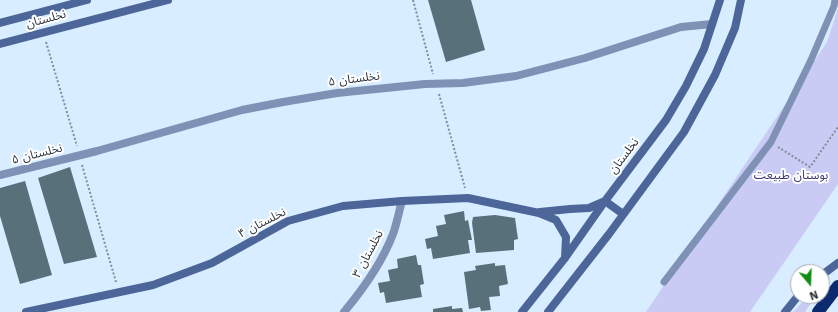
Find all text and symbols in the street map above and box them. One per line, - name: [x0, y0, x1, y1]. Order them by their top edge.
- street label: نخلستان: [24, 7, 68, 31]
- street label: نخلستان ۵: [327, 69, 381, 89]
- street label: نخلستان: [606, 135, 642, 177]
- street label: نخلستان ۵: [10, 141, 64, 167]
- park label: بوستان طبیعت: [754, 168, 828, 182]
- street label: نخلستان ۴: [236, 205, 288, 241]
- street label: نخلستان ۳: [349, 228, 387, 280]
- north arrow: [790, 264, 830, 304]
- text: N: [808, 287, 820, 302]

